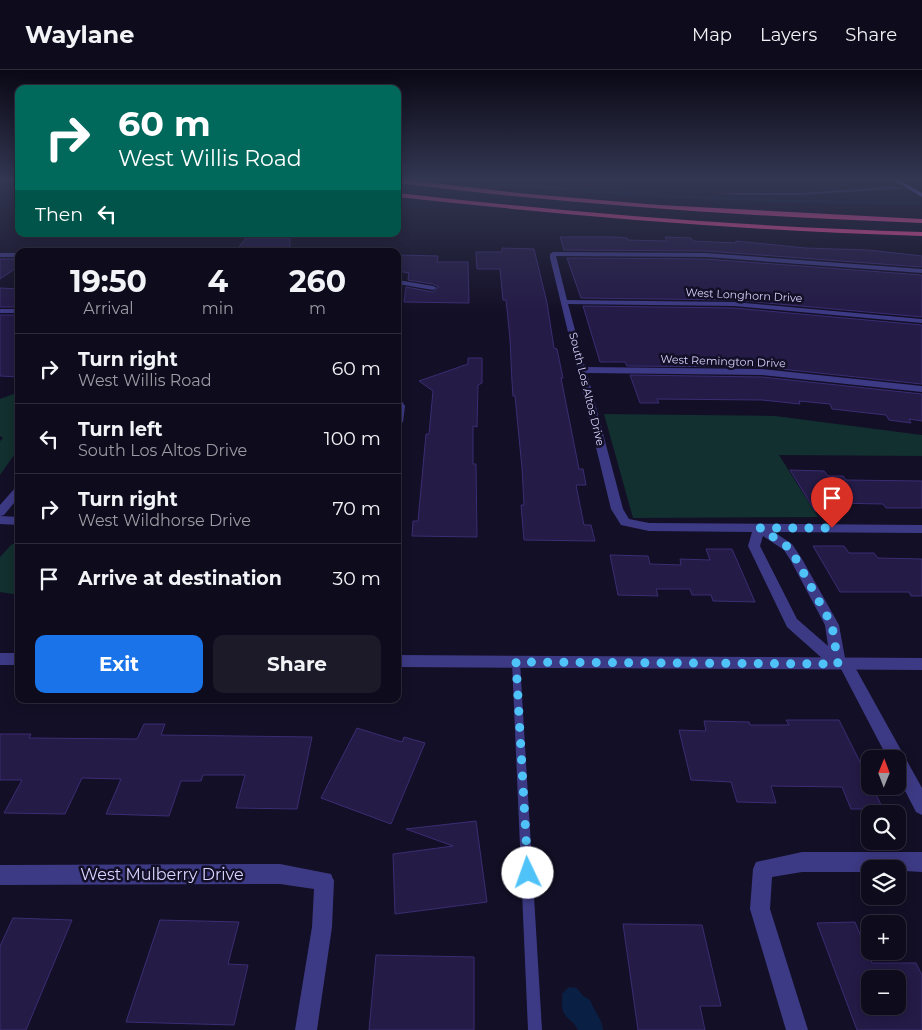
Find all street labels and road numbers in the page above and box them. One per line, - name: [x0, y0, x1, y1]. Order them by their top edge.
- street label: West Longhorn Drive: [685, 285, 803, 305]
- street label: South Los Altos Drive: [566, 331, 608, 447]
- street label: West Remington Drive: [660, 352, 786, 370]
- street label: West Mulberry Drive: [80, 865, 244, 884]

